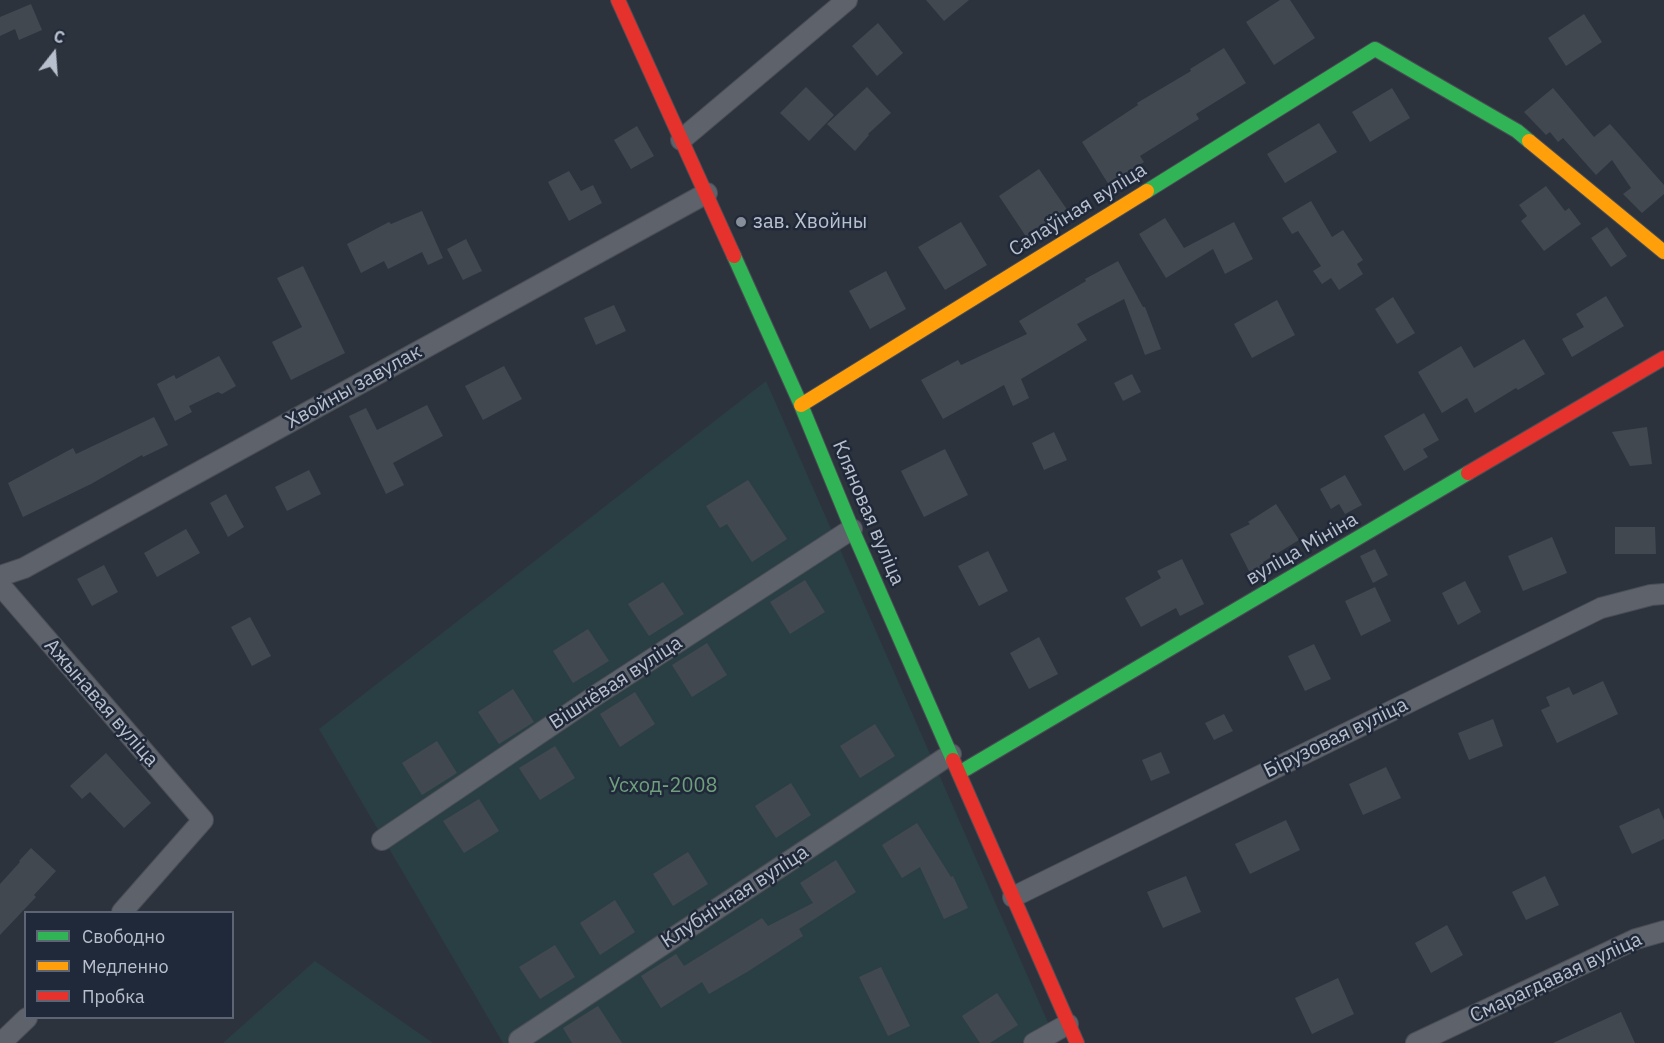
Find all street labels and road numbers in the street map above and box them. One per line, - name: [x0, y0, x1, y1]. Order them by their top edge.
- street label: Салаўіная вуліца: [1005, 158, 1151, 262]
- street label: Хвойны завулак: [282, 340, 426, 434]
- street label: Кляновая вуліца: [827, 437, 909, 589]
- street label: вуліца Мініна: [1242, 507, 1362, 591]
- street label: Вішнёвая вуліца: [545, 631, 687, 735]
- street label: Ажынавая вуліца: [39, 634, 163, 772]
- street label: Бірузовая вуліца: [1260, 693, 1412, 783]
- street label: Клубнічная вуліца: [657, 840, 813, 954]
- street label: Смарагдавая вуліца: [1466, 928, 1646, 1028]

